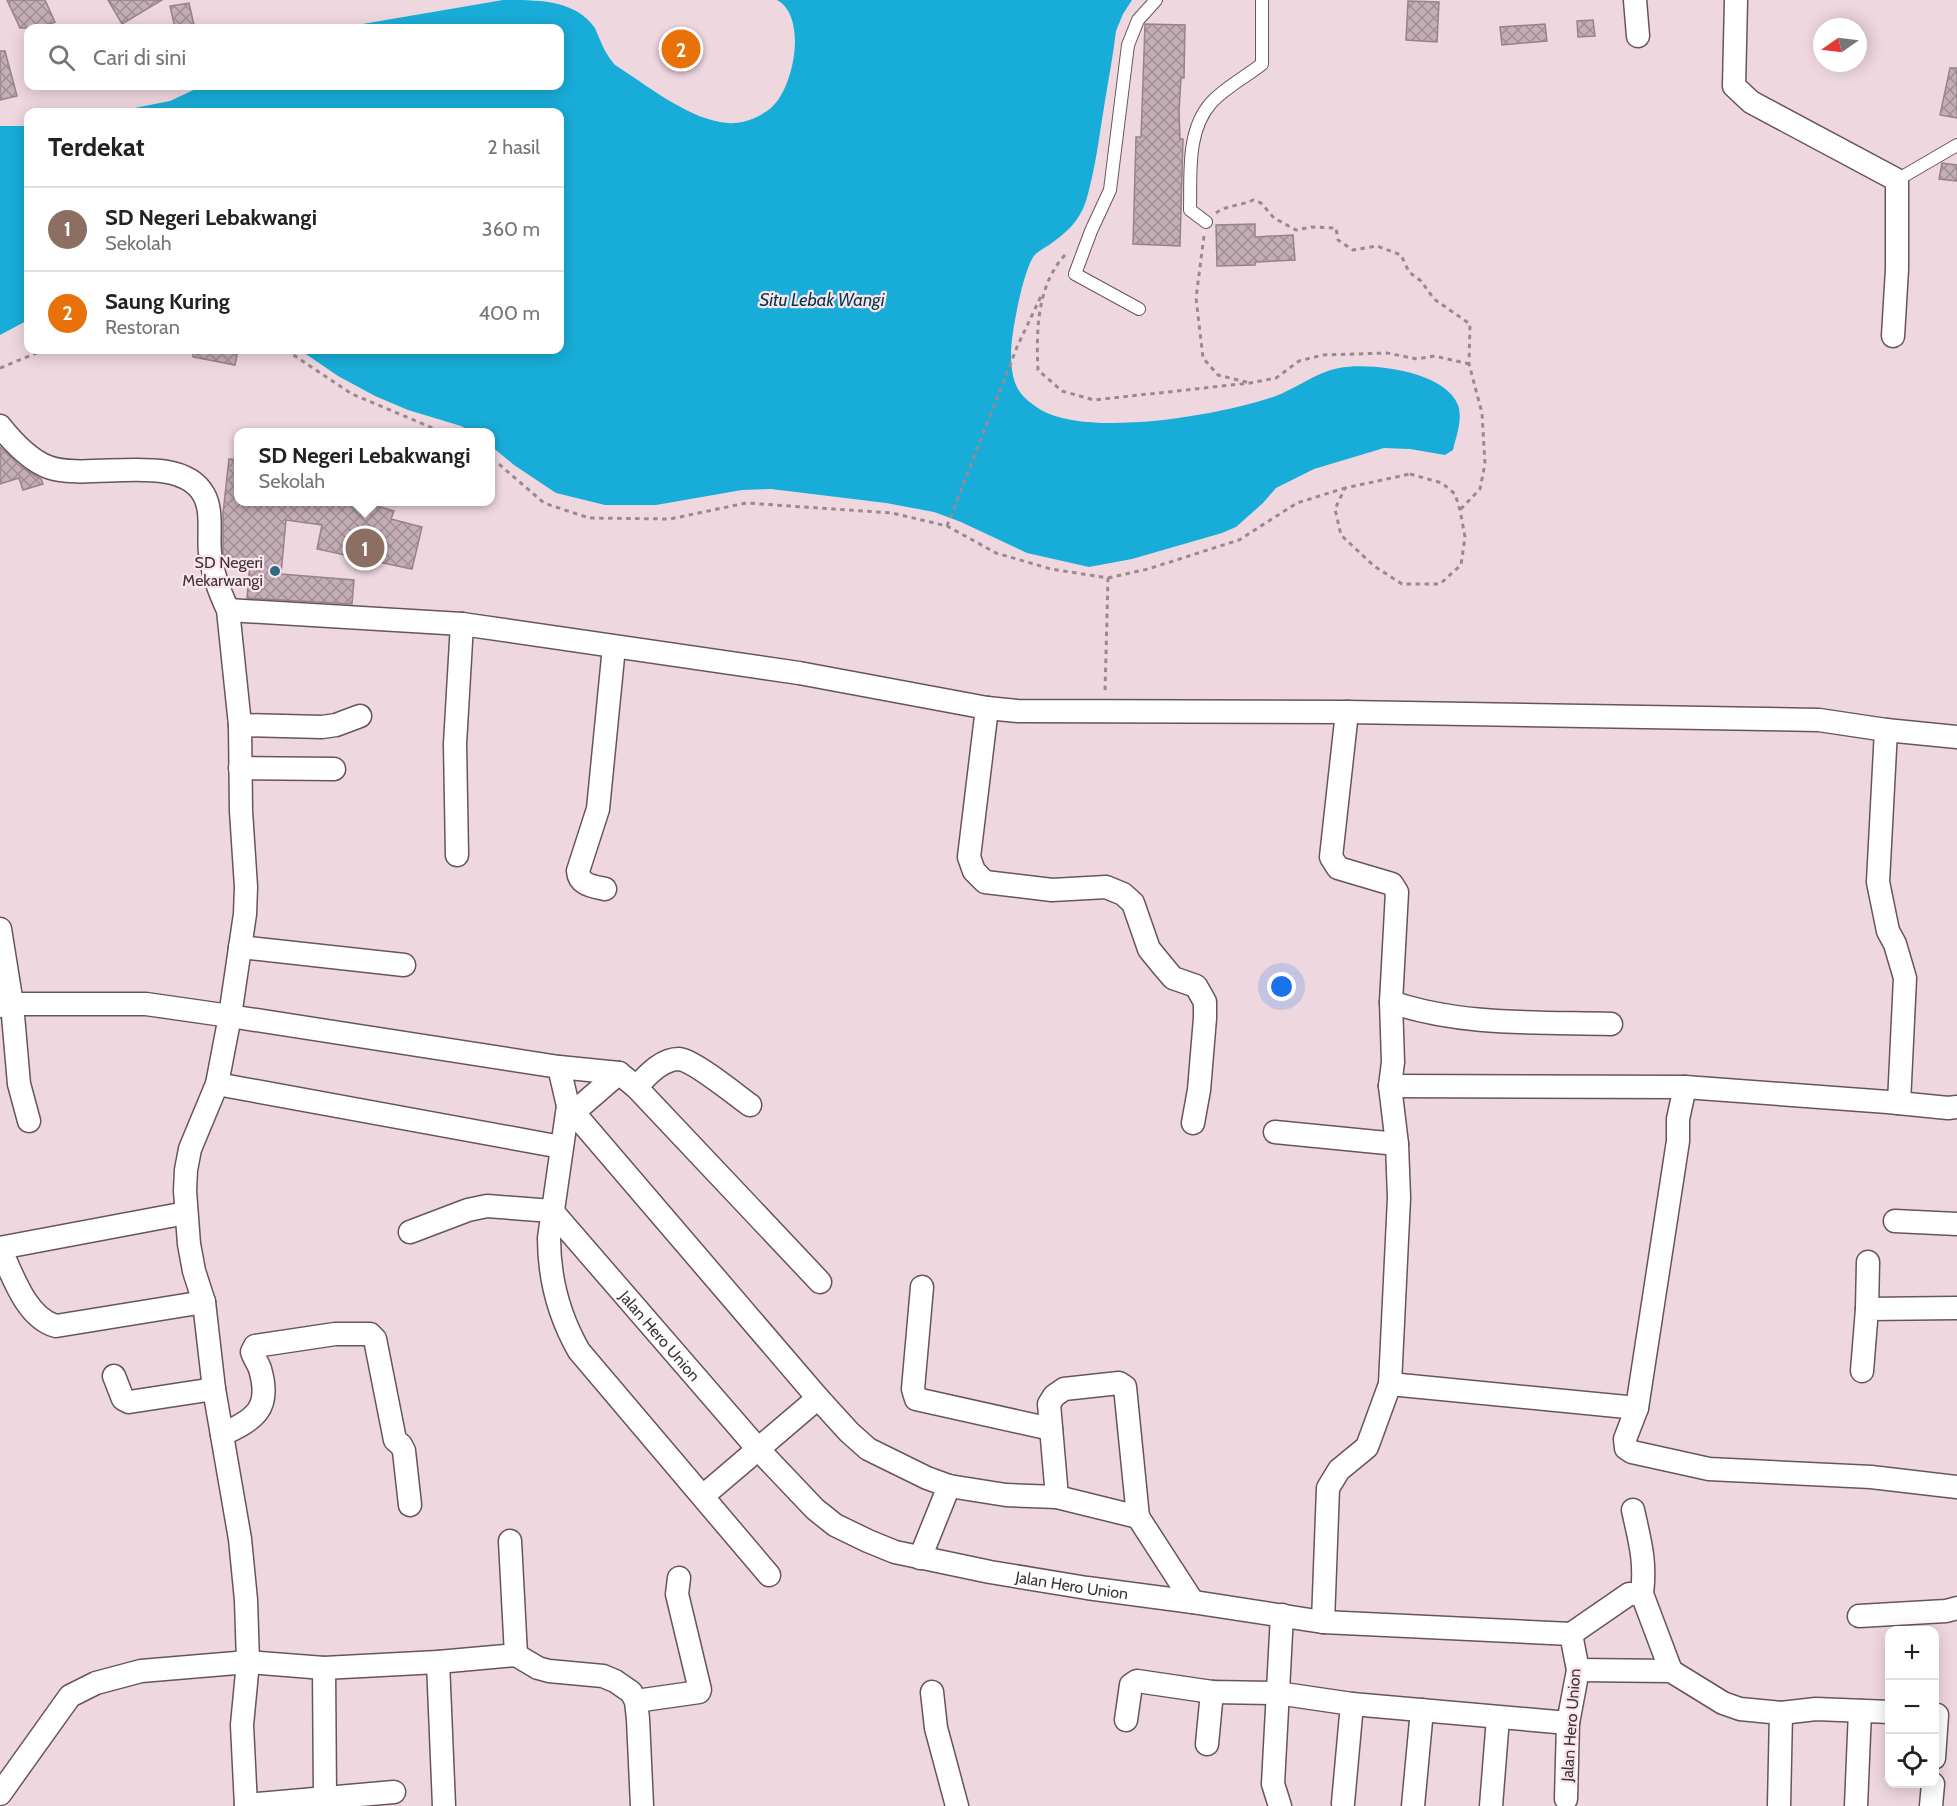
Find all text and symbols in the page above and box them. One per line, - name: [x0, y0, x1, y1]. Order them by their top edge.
- north arrow: [1813, 18, 1867, 72]
- search box: [24, 24, 564, 90]
- pin: 2: [662, 26, 700, 72]
- icon: search: [45, 41, 78, 74]
- text: Cari di sini: [93, 44, 186, 71]
- text: Terdekat: [48, 131, 145, 163]
- text: 2 hasil: [487, 135, 540, 159]
- text: SD Negeri Lebakwangi: [105, 204, 317, 231]
- text: 1: [64, 217, 71, 241]
- text: 360 m: [482, 217, 540, 241]
- text: Sekolah: [105, 231, 172, 255]
- text: Saung Kuring: [105, 288, 230, 315]
- water label: Situ Lebak Wangi: [759, 289, 886, 311]
- text: 2: [62, 301, 73, 325]
- text: 400 m: [478, 301, 540, 325]
- text: Restoran: [105, 315, 180, 339]
- popup: [234, 428, 495, 506]
- text: SD Negeri Lebakwangi: [258, 442, 471, 469]
- text: Sekolah: [258, 469, 325, 493]
- pin: 1: [346, 526, 385, 570]
- place label: SD Negeri Mekarwangi: [182, 553, 263, 590]
- marker: SD Negeri Mekarwangi: [268, 564, 282, 578]
- your location: [1267, 972, 1296, 1001]
- street label: Jalan Hero Union: [615, 1286, 704, 1385]
- street label: Jalan Hero Union: [1013, 1567, 1129, 1603]
- map controls: [1885, 1626, 1939, 1788]
- button: +: [1885, 1626, 1939, 1680]
- street label: Jalan Hero Union: [1557, 1668, 1584, 1783]
- button: −: [1885, 1680, 1939, 1734]
- button: locate: [1885, 1734, 1939, 1788]

